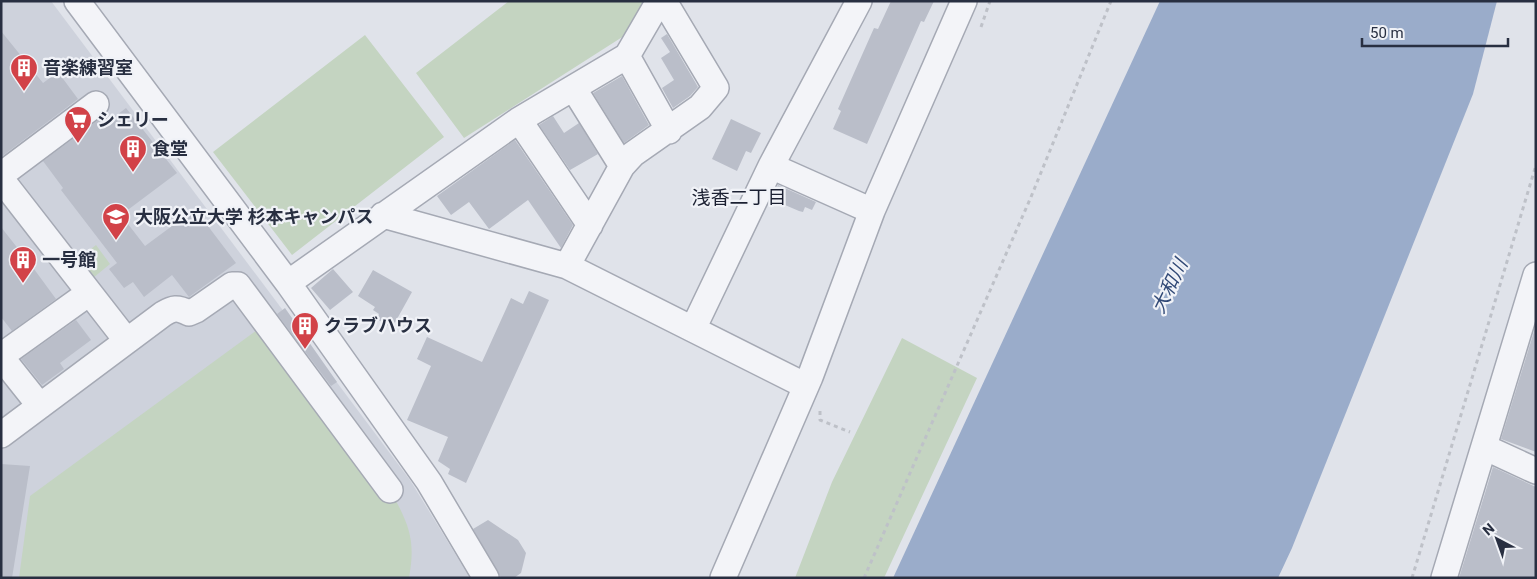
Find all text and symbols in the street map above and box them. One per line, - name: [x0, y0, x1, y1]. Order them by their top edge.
- scale bar: [1362, 15, 1508, 47]
- text: 50 m: [1370, 24, 1404, 42]
- building icon: 音楽練習室: [9, 53, 39, 92]
- place label: 音楽練習室: [43, 57, 133, 78]
- supermarket icon: シェリー: [63, 105, 93, 144]
- place label: シェリー: [97, 109, 169, 130]
- building icon: 食堂: [118, 134, 148, 173]
- place label: 食堂: [152, 138, 188, 159]
- district label: 浅香二丁目: [691, 186, 787, 209]
- school or university icon: 大阪公立大学 杉本キャンパス: [101, 202, 131, 241]
- place label: 大阪公立大学 杉本キャンパス: [135, 206, 373, 227]
- building icon: 一号館: [8, 245, 38, 284]
- place label: 一号館: [42, 249, 96, 270]
- water label: 大和川: [1147, 254, 1193, 317]
- building icon: クラブハウス: [290, 311, 320, 350]
- place label: クラブハウス: [324, 315, 432, 336]
- north arrow: [1472, 514, 1522, 564]
- text: N: [1479, 520, 1497, 538]

